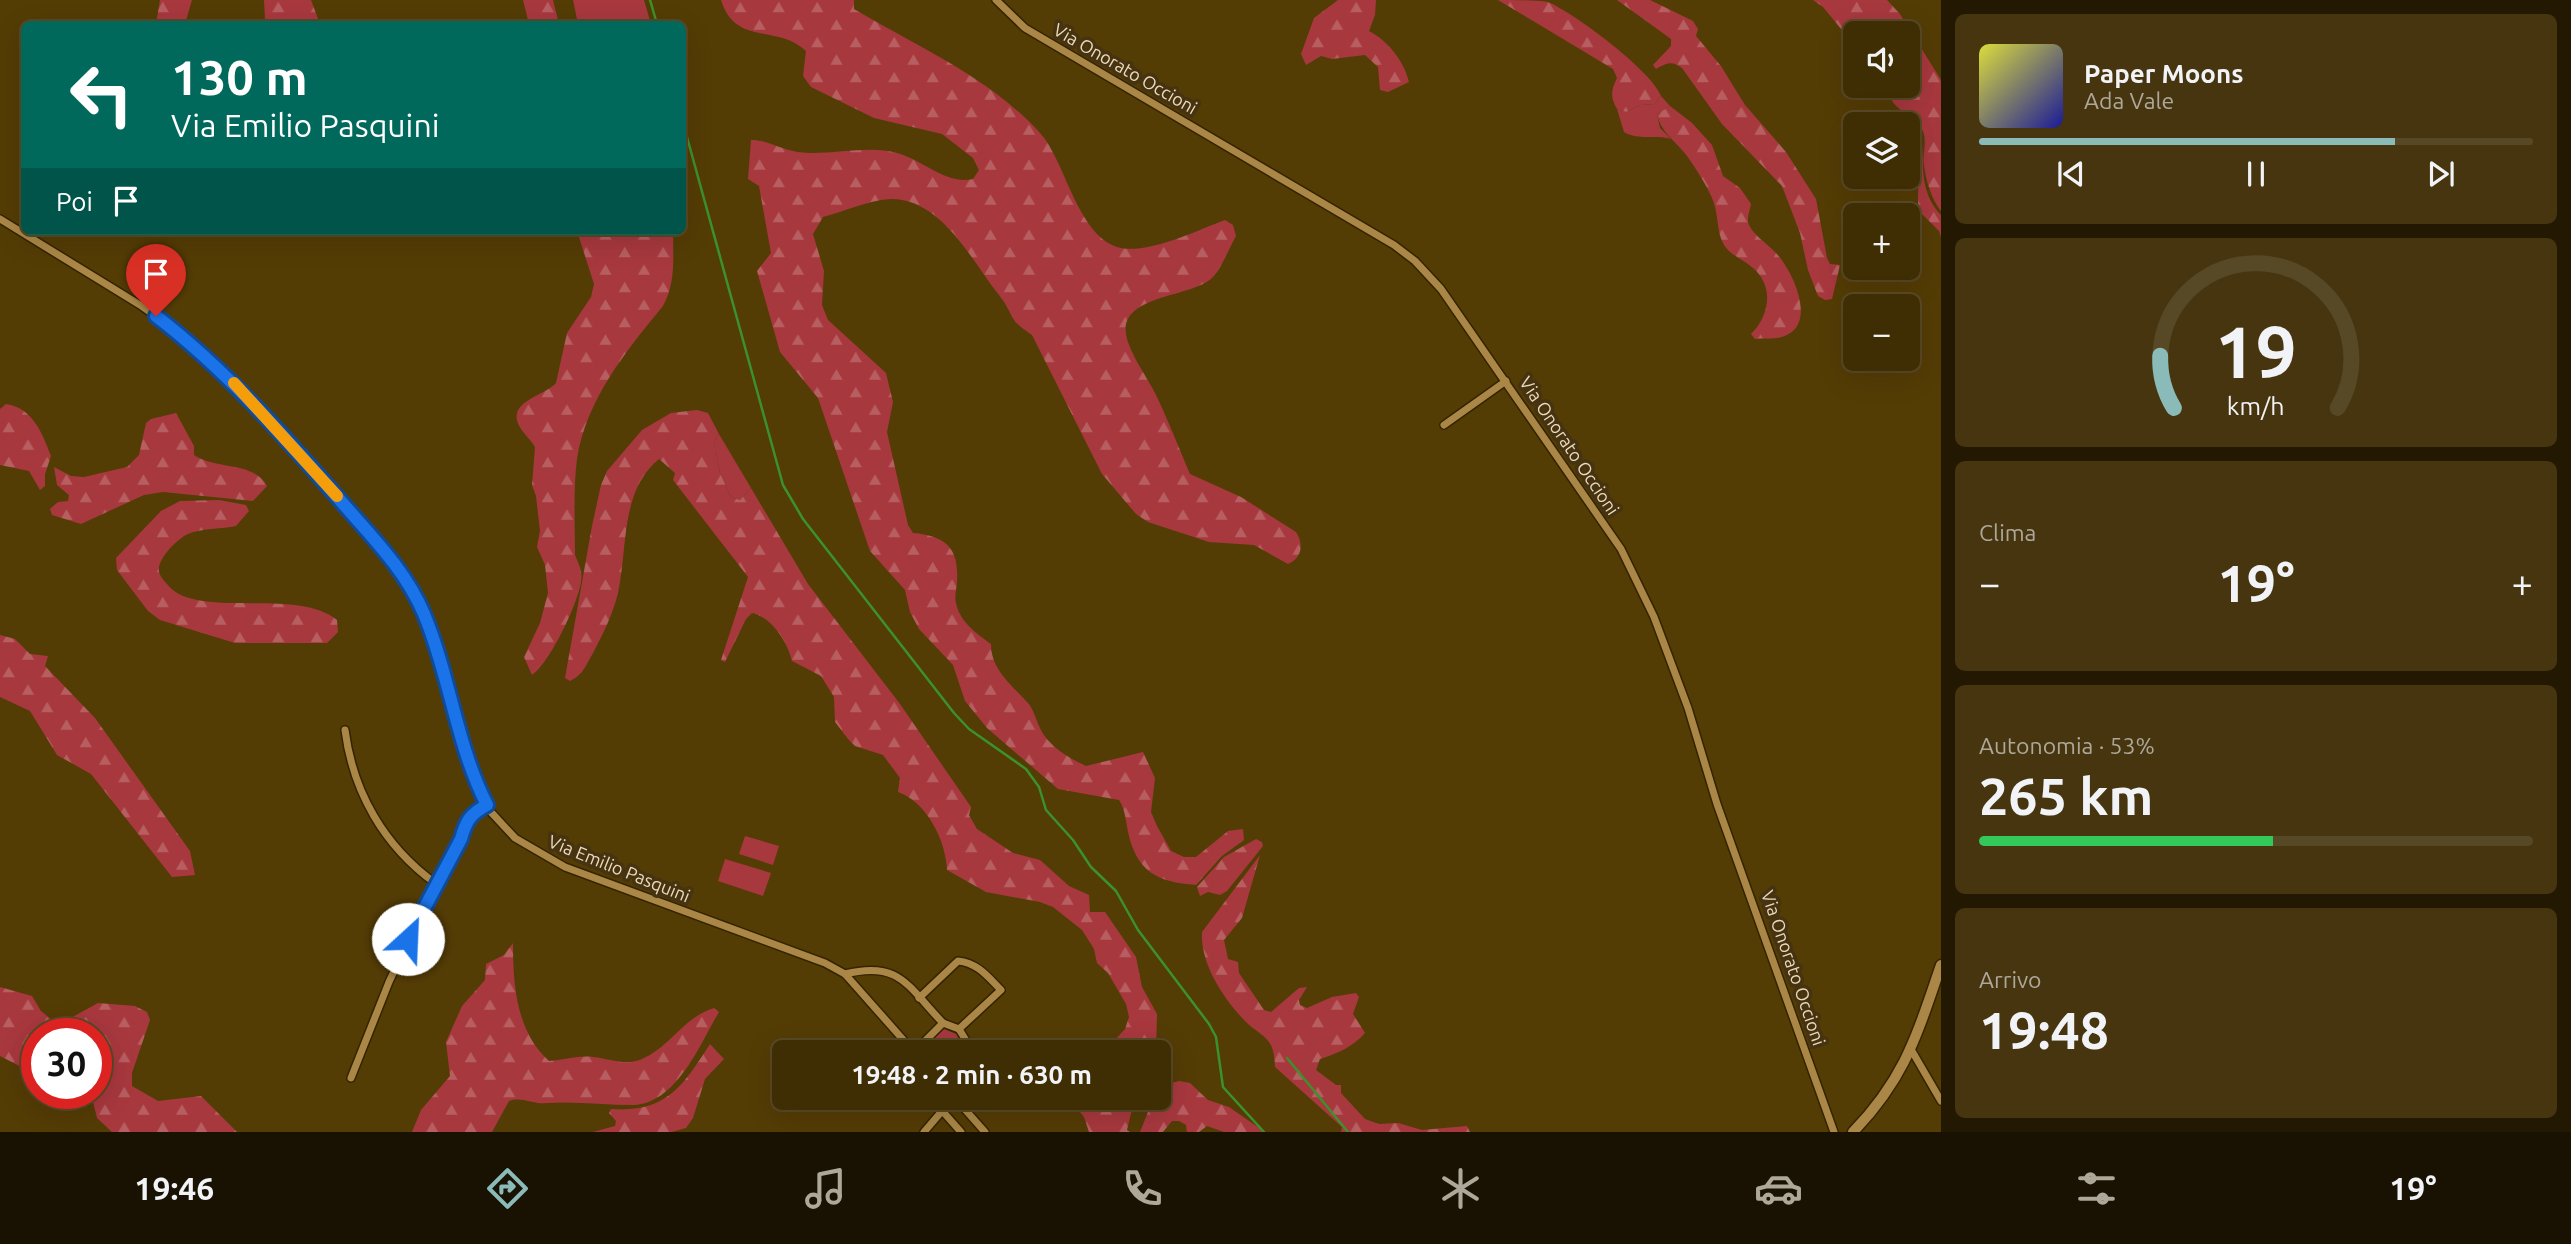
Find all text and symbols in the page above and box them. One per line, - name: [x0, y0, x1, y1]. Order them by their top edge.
- street label: Via Onorato Occioni: [1050, 19, 1201, 117]
- map controls: [1843, 21, 1920, 371]
- button: sound: [1843, 21, 1920, 98]
- icon: left: [56, 49, 147, 140]
- text: 130 m: [171, 49, 308, 104]
- text: Paper Moons: [2084, 59, 2243, 88]
- text: Ada Vale: [2084, 88, 2174, 113]
- text: Via Emilio Pasquini: [171, 107, 439, 143]
- button: layers: [1843, 112, 1920, 189]
- icon: previous: [2052, 155, 2090, 193]
- icon: pause: [2237, 155, 2275, 193]
- icon: next: [2422, 155, 2460, 193]
- icon: arrive: [107, 182, 145, 220]
- text: Poi: [56, 187, 93, 216]
- button: +: [1843, 203, 1920, 280]
- pin: [126, 244, 186, 316]
- icon: arrive: [137, 255, 175, 293]
- button: −: [1843, 294, 1920, 371]
- text: 19: [2215, 311, 2297, 393]
- street label: Via Onorato Occioni: [1516, 372, 1624, 518]
- text: km/h: [2227, 392, 2285, 420]
- text: Clima: [1979, 520, 2036, 545]
- text: 19°: [2217, 554, 2295, 612]
- text: −: [1979, 562, 2000, 604]
- text: +: [2512, 562, 2533, 604]
- text: Autonomia · 53%: [1979, 733, 2155, 758]
- text: 265 km: [1979, 767, 2153, 825]
- street label: Via Emilio Pasquini: [546, 831, 693, 906]
- street label: Via Onorato Occioni: [1758, 888, 1830, 1048]
- position arrow: [371, 902, 445, 976]
- text: Arrivo: [1979, 967, 2042, 992]
- text: 19:48: [1979, 1001, 2109, 1059]
- speed limit sign: 30: [21, 1018, 112, 1109]
- text: 19:48 · 2 min · 630 m: [851, 1060, 1092, 1089]
- icon: directions: [483, 1164, 532, 1213]
- icon: music: [801, 1164, 850, 1213]
- icon: phone: [1118, 1164, 1167, 1213]
- icon: climate: [1436, 1164, 1485, 1213]
- icon: car: [1754, 1164, 1803, 1213]
- icon: filters: [2072, 1164, 2121, 1213]
- text: 19:46: [134, 1170, 214, 1206]
- text: 19°: [2389, 1170, 2437, 1206]

